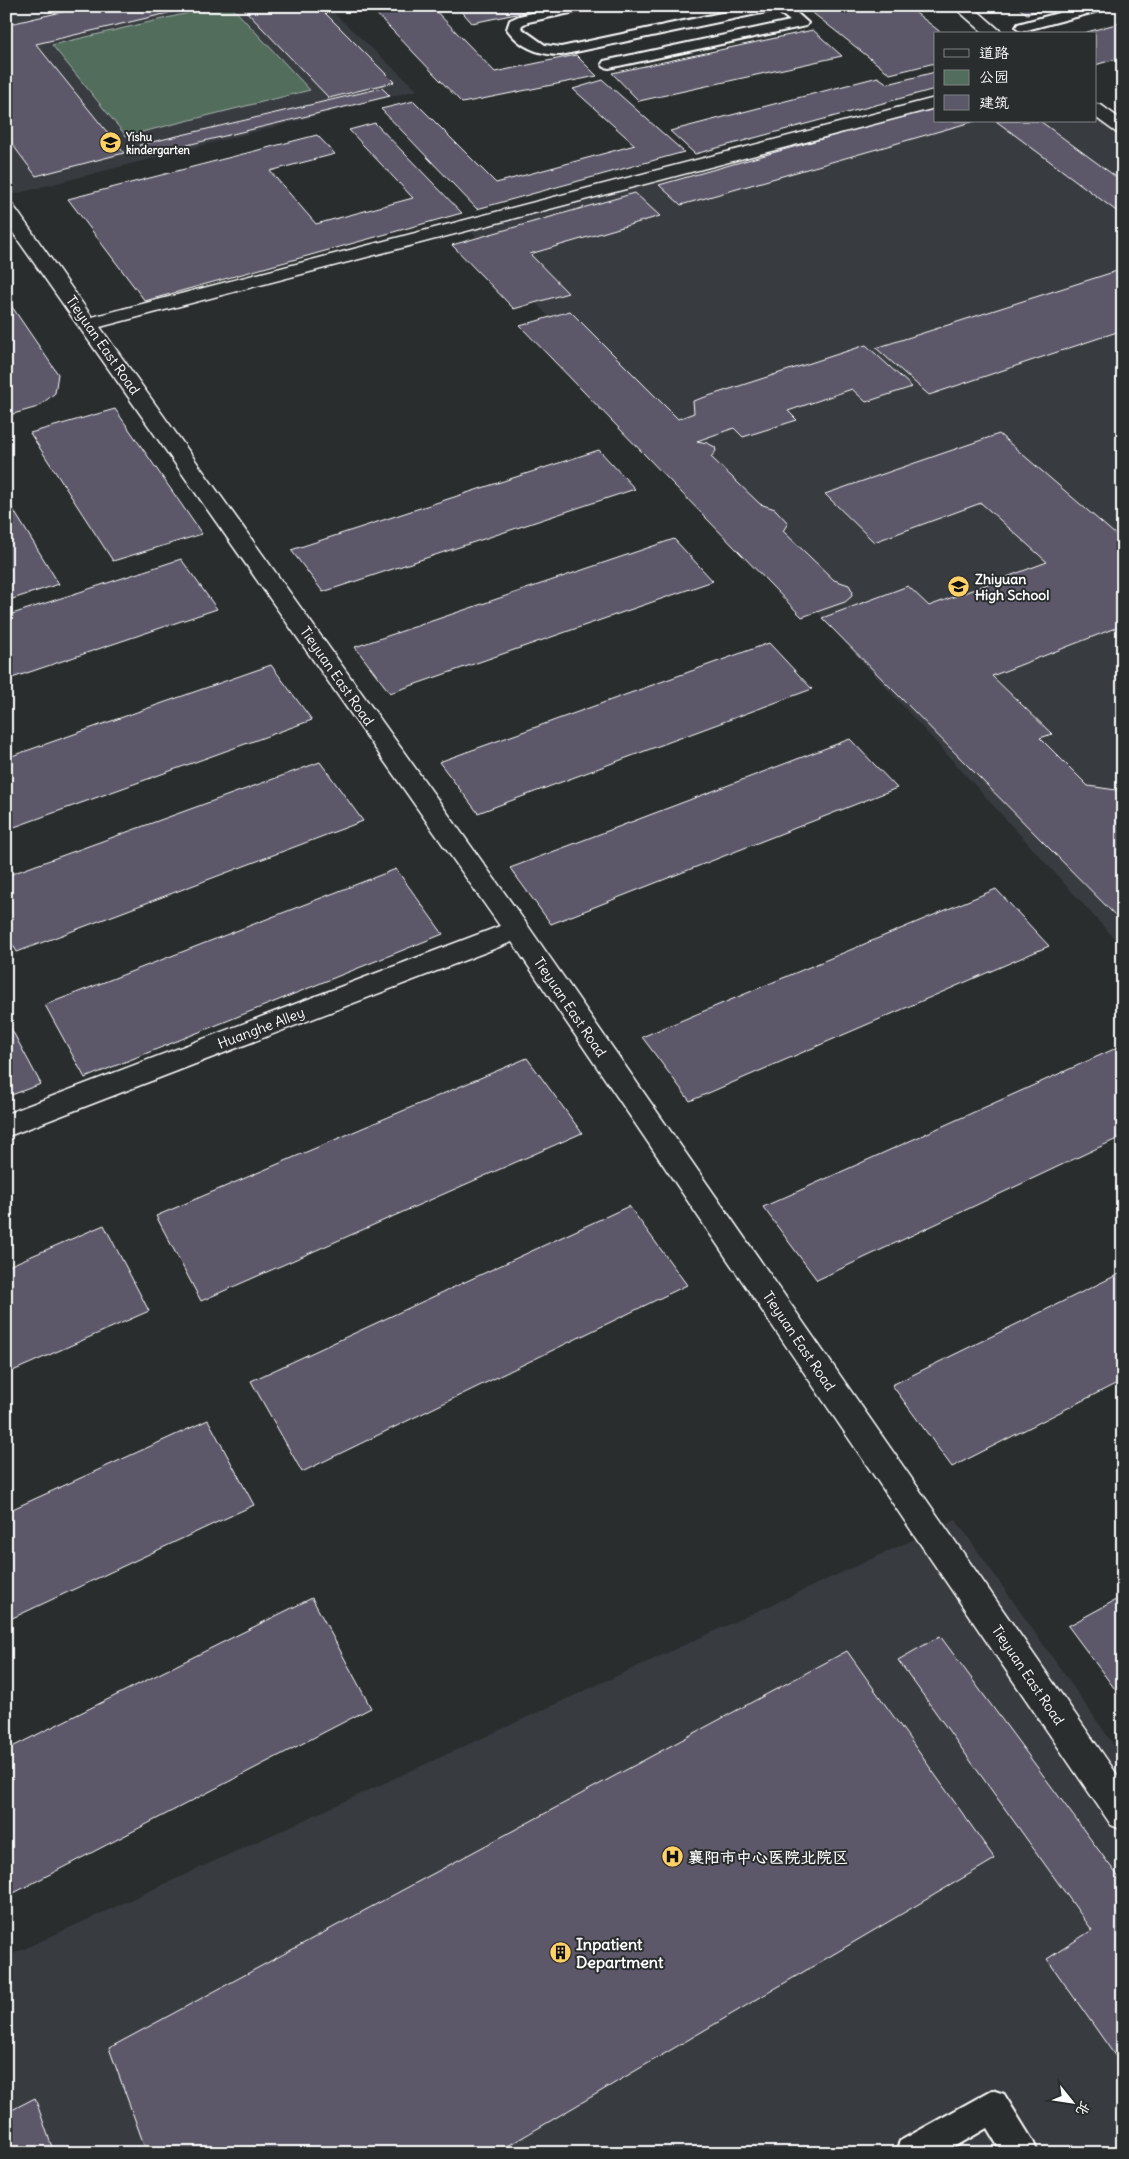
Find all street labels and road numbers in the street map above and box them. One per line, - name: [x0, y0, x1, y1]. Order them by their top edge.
- street label: Tieyuan East Road: [62, 292, 144, 398]
- street label: Tieyuan East Road: [296, 623, 378, 729]
- street label: Tieyuan East Road: [530, 954, 610, 1060]
- street label: Huanghe Alley: [215, 1003, 307, 1053]
- street label: Tieyuan East Road: [759, 1288, 839, 1394]
- street label: Tieyuan East Road: [988, 1622, 1068, 1728]

